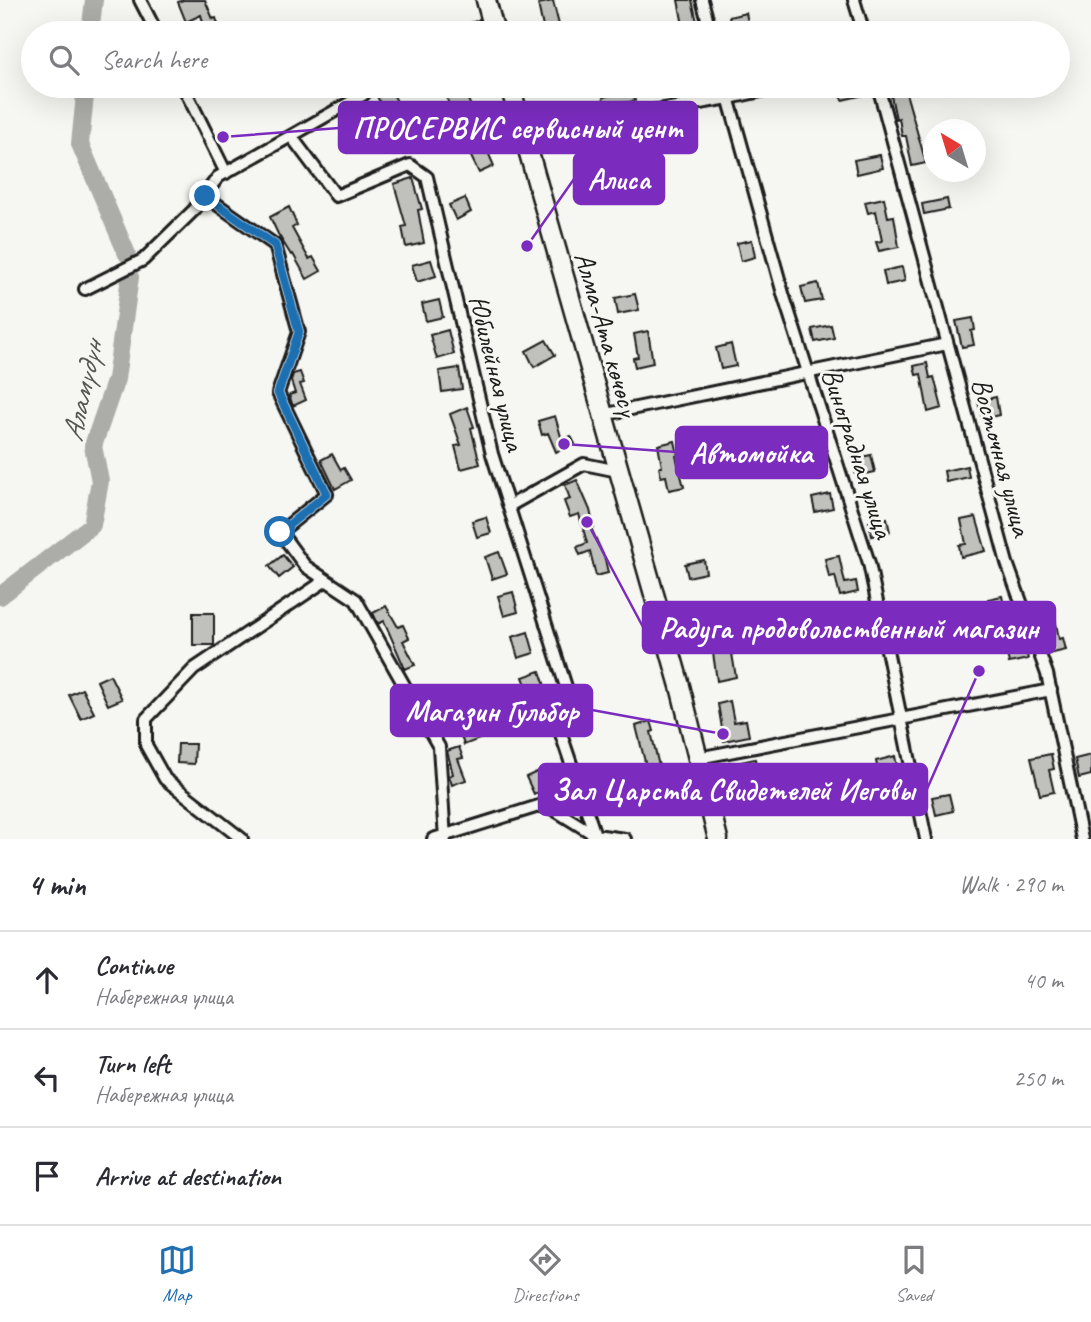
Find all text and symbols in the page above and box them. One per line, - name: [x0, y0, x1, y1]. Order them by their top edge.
- search box: [21, 21, 1070, 98]
- icon: search: [45, 41, 83, 79]
- text: Search here: [101, 43, 207, 76]
- callout: ПРОСЕРВИС сервисный цент: [339, 102, 697, 153]
- text: ПРОСЕРВИС сервисный цент: [353, 109, 684, 147]
- north arrow: [923, 119, 986, 182]
- callout: Алиса: [574, 153, 664, 204]
- text: Алиса: [588, 160, 652, 198]
- route end: [189, 180, 220, 211]
- street label: Алма-Ата көчөсү: [567, 248, 648, 423]
- street label: Юбилейная улица: [461, 292, 534, 456]
- water label: Аламүдүн: [53, 333, 112, 445]
- street label: Виноградная улица: [814, 364, 902, 544]
- street label: Восточная улица: [964, 374, 1040, 541]
- callout: Автомойка: [676, 427, 827, 478]
- text: Автомойка: [690, 434, 815, 472]
- route start: [264, 516, 295, 547]
- callout: Радуга продовольственный магазин: [643, 602, 1055, 653]
- text: Радуга продовольственный магазин: [659, 609, 1041, 648]
- callout: Магазин Гульбор: [391, 685, 592, 736]
- text: Магазин Гульбор: [406, 692, 581, 731]
- callout: Зал Царства Свидетелей Иеговы: [539, 764, 927, 815]
- text: Зал Царства Свидетелей Иеговы: [552, 771, 917, 809]
- text: 4 min: [28, 866, 85, 904]
- text: Walk · 290 m: [959, 870, 1063, 899]
- text: Continue: [95, 949, 173, 982]
- icon: ahead: [28, 961, 66, 999]
- text: 40 m: [1024, 966, 1063, 995]
- text: Набережная улица: [95, 982, 233, 1011]
- text: Turn left: [95, 1047, 170, 1080]
- icon: left: [28, 1059, 66, 1097]
- text: 250 m: [1014, 1064, 1063, 1093]
- text: Набережная улица: [95, 1080, 233, 1109]
- icon: arrive: [28, 1157, 66, 1195]
- text: Arrive at destination: [95, 1160, 281, 1193]
- tab: Map: [158, 1241, 196, 1307]
- tab: Directions: [512, 1241, 579, 1307]
- tab: Saved: [895, 1241, 933, 1307]

